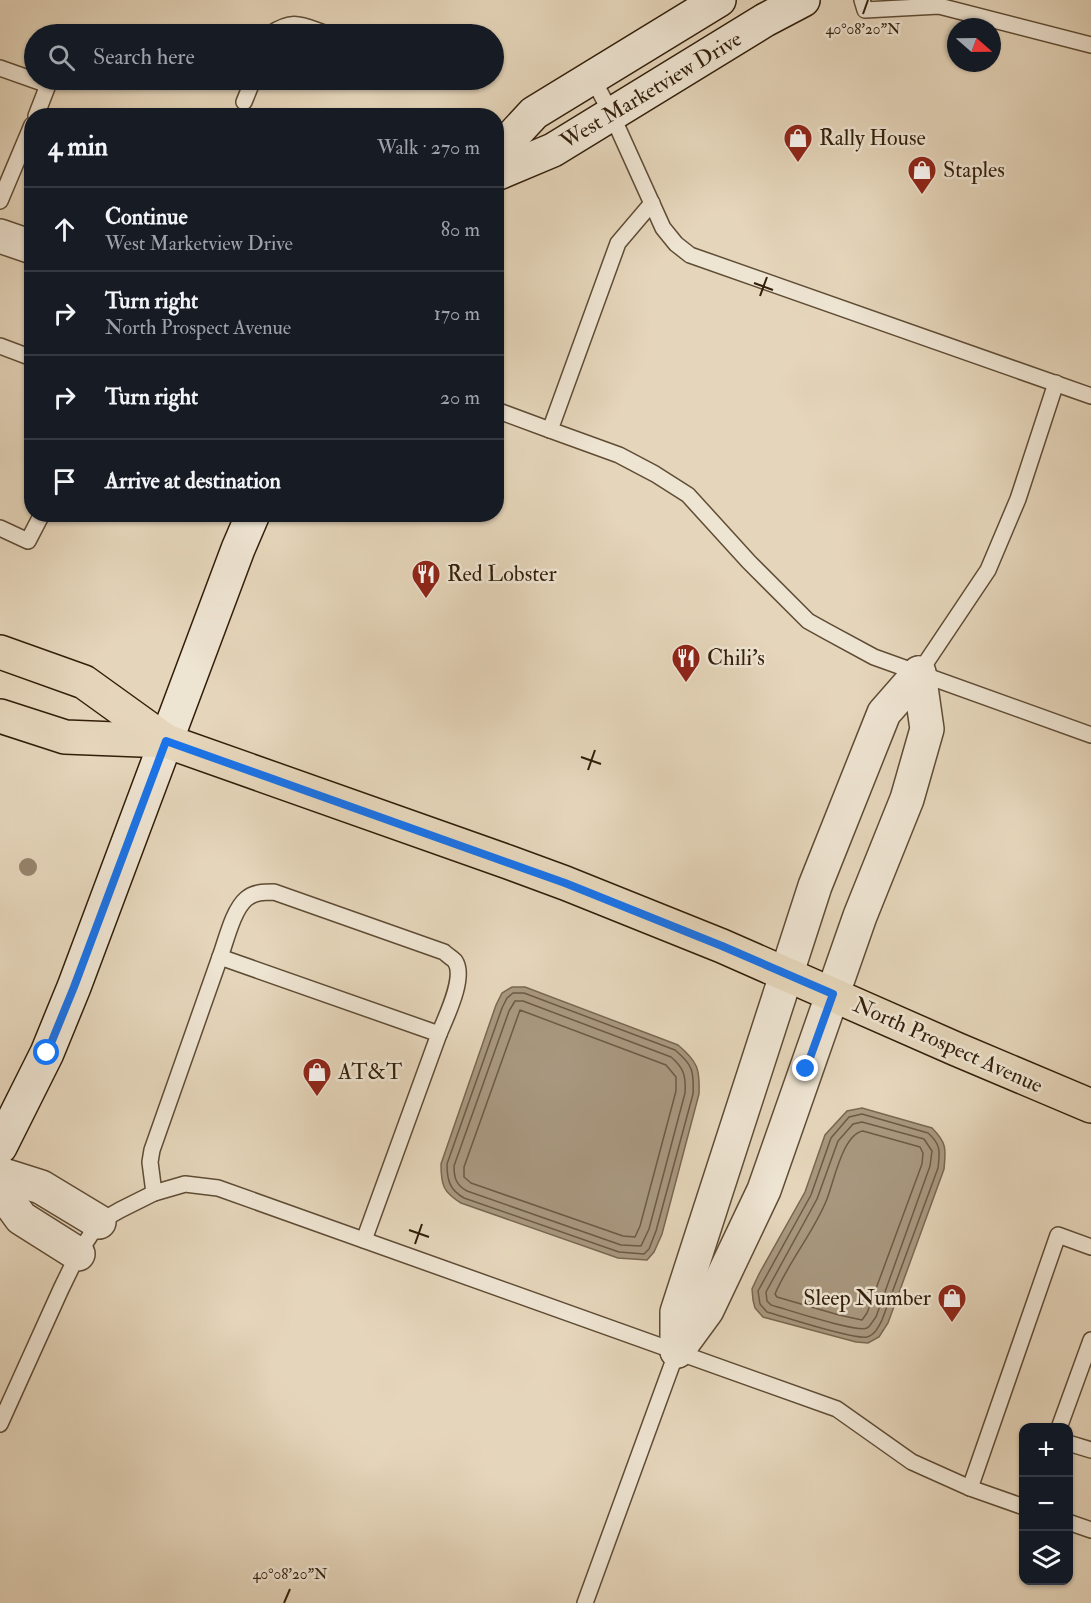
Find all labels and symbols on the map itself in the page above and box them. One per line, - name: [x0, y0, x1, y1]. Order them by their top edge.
- north arrow: [947, 18, 1001, 72]
- text: 40°08'20"N: [826, 20, 901, 39]
- street label: West Marketview Drive: [554, 25, 747, 156]
- shop icon: Rally House: [782, 122, 814, 164]
- place label: Rally House: [819, 124, 926, 152]
- shop icon: Staples: [906, 154, 938, 196]
- place label: Staples: [943, 156, 1005, 185]
- restaurant icon: Red Lobster: [410, 558, 442, 600]
- place label: Red Lobster: [447, 560, 558, 588]
- restaurant icon: Chili's: [670, 642, 702, 684]
- place label: Chili's: [707, 644, 765, 672]
- street label: North Prospect Avenue: [848, 991, 1047, 1100]
- route start: [33, 1039, 59, 1065]
- route end: [792, 1055, 818, 1081]
- shop icon: AT&T: [301, 1056, 333, 1098]
- place label: AT&T: [337, 1058, 403, 1086]
- shop icon: Sleep Number: [936, 1282, 968, 1324]
- place label: Sleep Number: [803, 1284, 932, 1313]
- text: 40°08'20"N: [253, 1565, 328, 1584]

